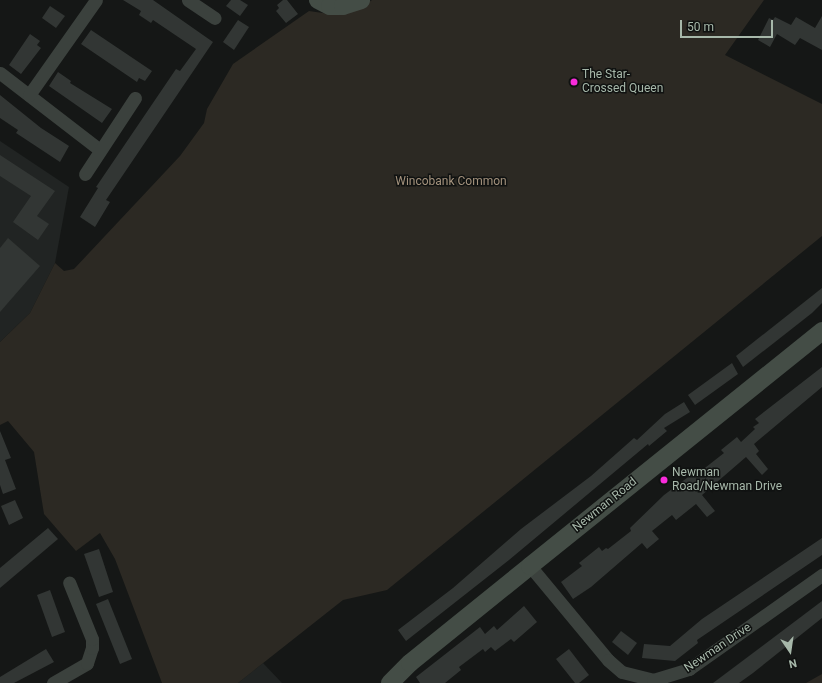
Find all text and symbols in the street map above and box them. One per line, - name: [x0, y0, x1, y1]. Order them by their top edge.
- scale bar: [682, 12, 775, 38]
- text: 50 m: [687, 20, 714, 34]
- place label: The Star- Crossed Queen: [582, 68, 663, 96]
- marker: The Star- Crossed Queen: [569, 77, 579, 87]
- park label: Wincobank Common: [395, 175, 507, 189]
- place label: Newman Road/Newman Drive: [672, 466, 782, 494]
- street label: Newman Road: [570, 475, 640, 535]
- marker: Newman Road/Newman Drive: [659, 475, 669, 485]
- street label: Newman Drive: [682, 620, 754, 676]
- north arrow: [770, 631, 810, 671]
- text: N: [788, 656, 798, 670]

